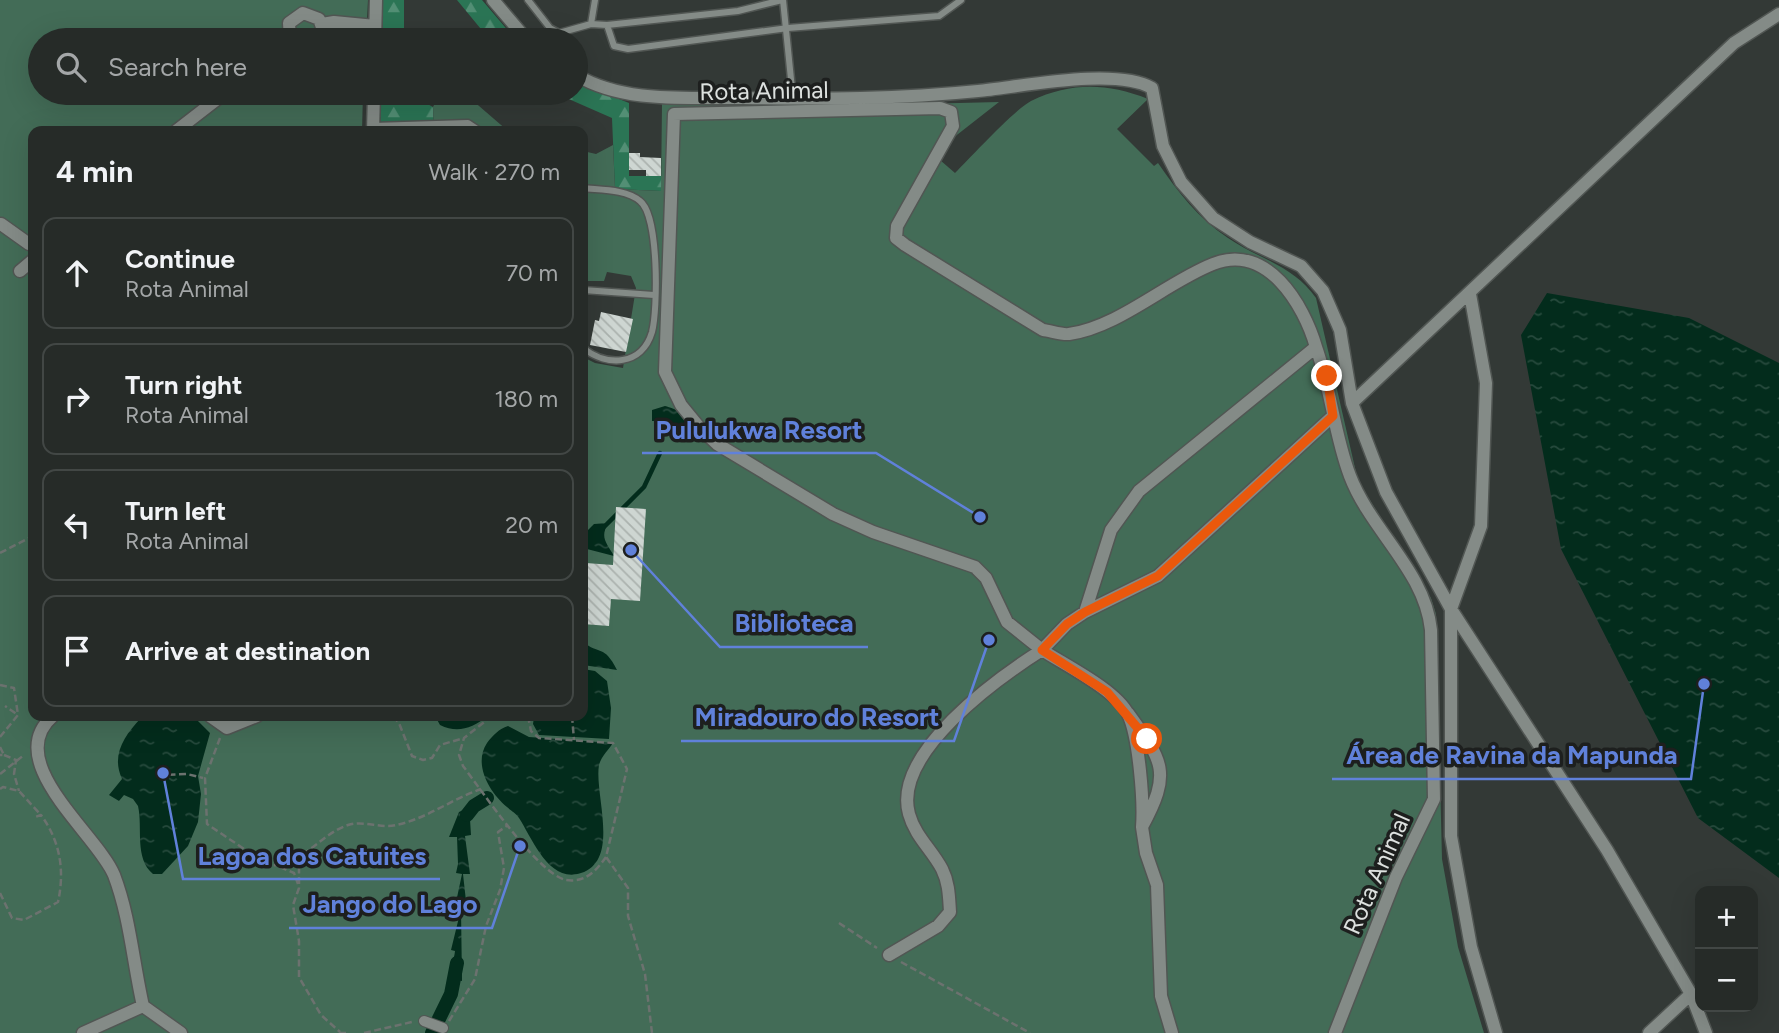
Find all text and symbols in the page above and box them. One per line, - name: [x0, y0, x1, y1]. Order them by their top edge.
- search box: [28, 28, 588, 105]
- icon: search: [52, 48, 90, 86]
- text: Search here: [108, 51, 247, 83]
- street label: Rota Animal: [699, 75, 829, 106]
- text: 4 min: [56, 153, 133, 190]
- text: Walk · 270 m: [429, 158, 560, 186]
- text: Continue: [125, 243, 235, 275]
- icon: ahead: [58, 254, 96, 292]
- text: 70 m: [506, 259, 558, 287]
- text: Rota Animal: [125, 275, 249, 303]
- route end: [1311, 360, 1342, 391]
- text: Turn right: [125, 369, 242, 401]
- icon: right: [58, 380, 96, 418]
- text: 180 m: [494, 385, 558, 413]
- text: Rota Animal: [125, 401, 249, 429]
- callout: Pululukwa Resort: [642, 406, 876, 453]
- text: Pululukwa Resort: [656, 414, 862, 446]
- text: Turn left: [125, 495, 226, 527]
- icon: left: [58, 506, 96, 544]
- text: 20 m: [505, 511, 558, 539]
- text: Rota Animal: [125, 527, 249, 555]
- callout: Biblioteca: [720, 600, 868, 647]
- text: Biblioteca: [734, 607, 854, 639]
- icon: arrive: [58, 632, 96, 670]
- text: Arrive at destination: [125, 635, 370, 667]
- callout: Miradouro do Resort: [681, 694, 954, 741]
- text: Miradouro do Resort: [695, 701, 939, 733]
- route start: [1131, 723, 1162, 754]
- callout: Área de Ravina da Mapunda: [1332, 732, 1691, 779]
- text: Área de Ravina da Mapunda: [1346, 739, 1678, 771]
- street label: Rota Animal: [1337, 809, 1416, 939]
- callout: Lagoa dos Catuites: [183, 832, 440, 879]
- text: Lagoa dos Catuites: [198, 840, 426, 872]
- callout: Jango do Lago: [289, 881, 492, 928]
- map controls: [1695, 886, 1758, 1012]
- button: +: [1695, 886, 1758, 949]
- text: Jango do Lago: [302, 888, 478, 920]
- button: −: [1695, 949, 1758, 1012]

